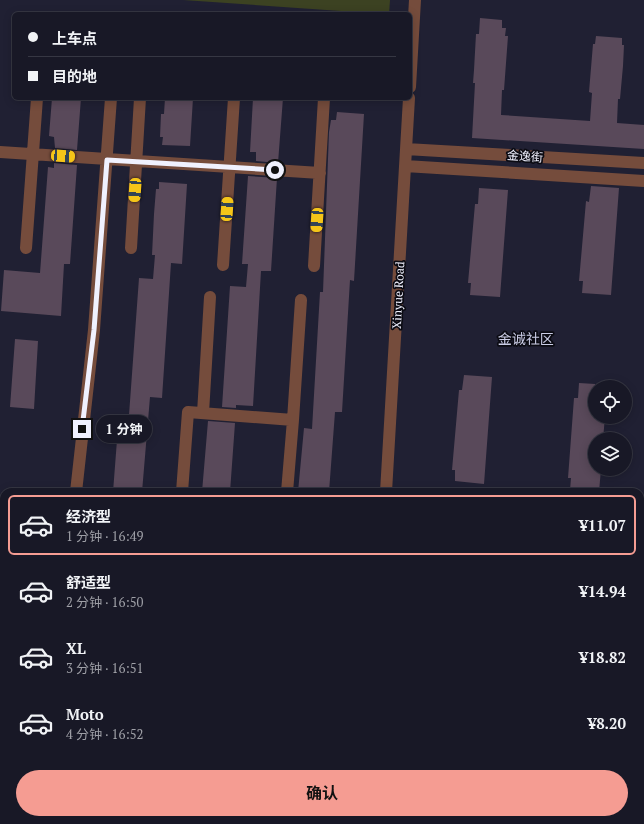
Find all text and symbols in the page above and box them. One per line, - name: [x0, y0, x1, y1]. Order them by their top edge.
- text: 上车点: [52, 28, 97, 48]
- text: 目的地: [52, 66, 97, 86]
- street label: 金逸街: [507, 147, 543, 165]
- car: [51, 149, 75, 163]
- route start: [266, 161, 284, 179]
- car: [128, 178, 142, 202]
- car: [220, 197, 234, 221]
- car: [310, 208, 324, 232]
- street label: Xinyue Road: [389, 261, 407, 329]
- district label: 金诚社区: [498, 329, 554, 348]
- map controls: [588, 380, 632, 476]
- button: locate: [588, 380, 632, 424]
- callout: 1 分钟: [96, 415, 152, 443]
- route end: [73, 420, 91, 438]
- text: 1 分钟: [106, 420, 142, 438]
- button: layers: [588, 432, 632, 476]
- text: 经济型: [66, 506, 111, 526]
- icon: car: [18, 507, 54, 543]
- text: ¥11.07: [579, 515, 626, 535]
- text: 1 分钟 · 16:49: [66, 527, 144, 545]
- text: 舒适型: [66, 572, 111, 592]
- icon: car: [18, 573, 54, 609]
- text: ¥14.94: [579, 581, 626, 601]
- text: 2 分钟 · 16:50: [66, 593, 144, 611]
- text: XL: [66, 638, 86, 658]
- icon: car: [18, 639, 54, 675]
- text: ¥18.82: [579, 647, 626, 667]
- text: 3 分钟 · 16:51: [66, 659, 144, 677]
- text: Moto: [66, 704, 104, 724]
- icon: car: [18, 705, 54, 741]
- text: ¥8.20: [588, 713, 626, 733]
- text: 4 分钟 · 16:52: [66, 725, 144, 743]
- button: 确认: [16, 770, 628, 816]

